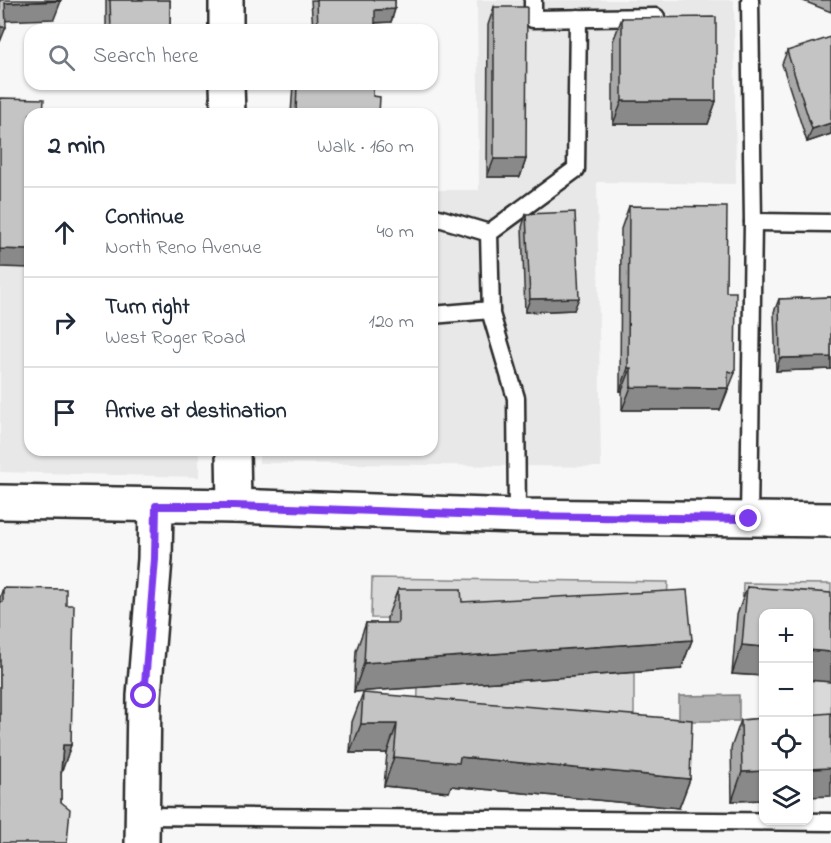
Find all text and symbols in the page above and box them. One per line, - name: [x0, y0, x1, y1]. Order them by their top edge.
- search box: [24, 24, 438, 90]
- icon: search: [45, 41, 78, 74]
- text: Search here: [93, 41, 198, 73]
- text: 2 min: [48, 128, 105, 166]
- text: Walk · 160 m: [317, 133, 414, 162]
- text: Continue: [105, 202, 184, 234]
- icon: ahead: [48, 216, 81, 249]
- text: 40 m: [377, 218, 414, 247]
- text: North Reno Avenue: [105, 234, 261, 263]
- text: Turn right: [105, 292, 190, 324]
- icon: right: [48, 306, 81, 339]
- text: 120 m: [369, 308, 414, 337]
- text: West Roger Road: [105, 324, 245, 353]
- icon: arrive: [48, 396, 81, 429]
- text: Arrive at destination: [105, 396, 287, 428]
- route end: [735, 505, 761, 531]
- map controls: [759, 609, 813, 825]
- button: +: [759, 609, 813, 663]
- button: −: [759, 663, 813, 717]
- route start: [130, 682, 156, 708]
- button: locate: [759, 717, 813, 771]
- button: layers: [759, 771, 813, 825]

